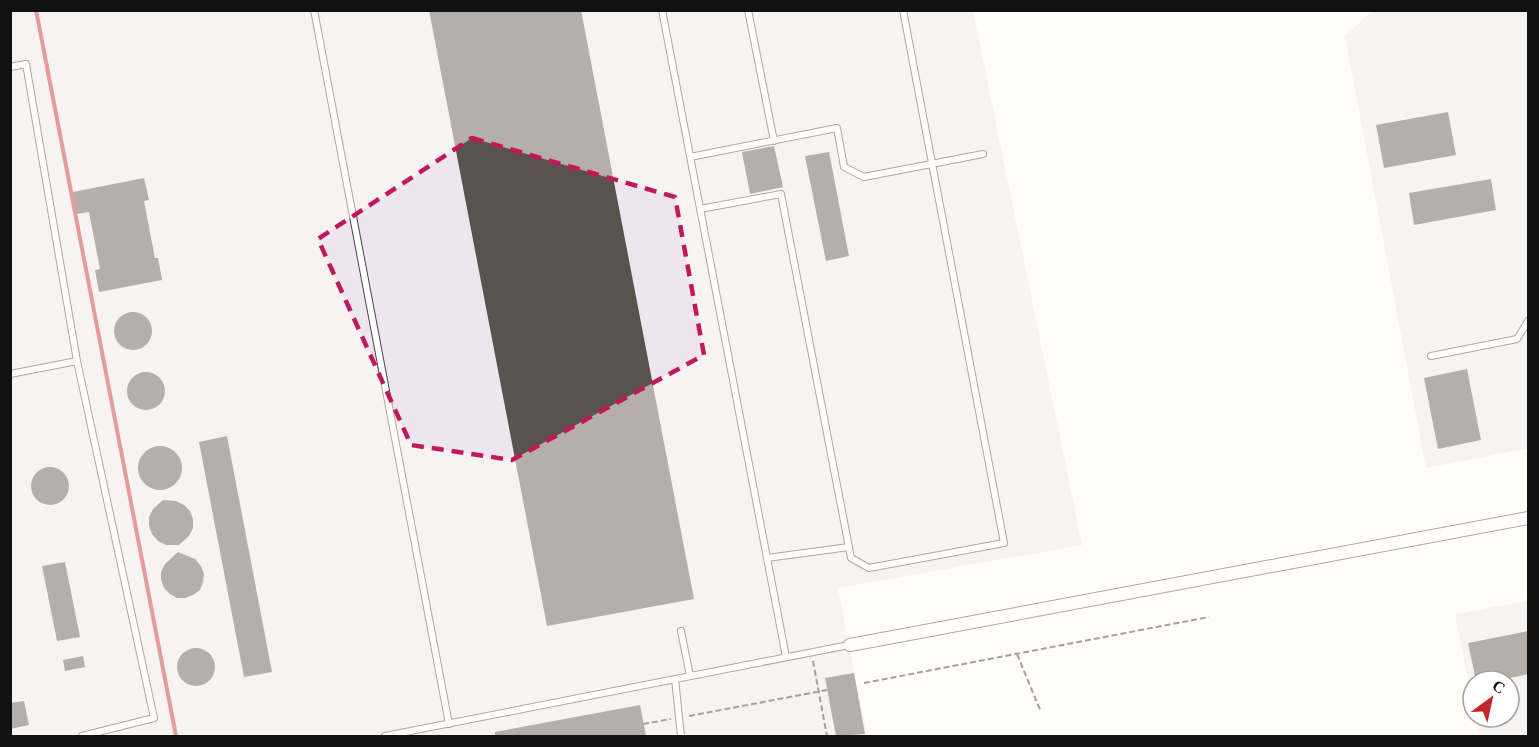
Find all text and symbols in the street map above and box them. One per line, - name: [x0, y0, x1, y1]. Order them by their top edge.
- north arrow: [1461, 669, 1521, 729]
- text: С: [1489, 677, 1508, 697]

